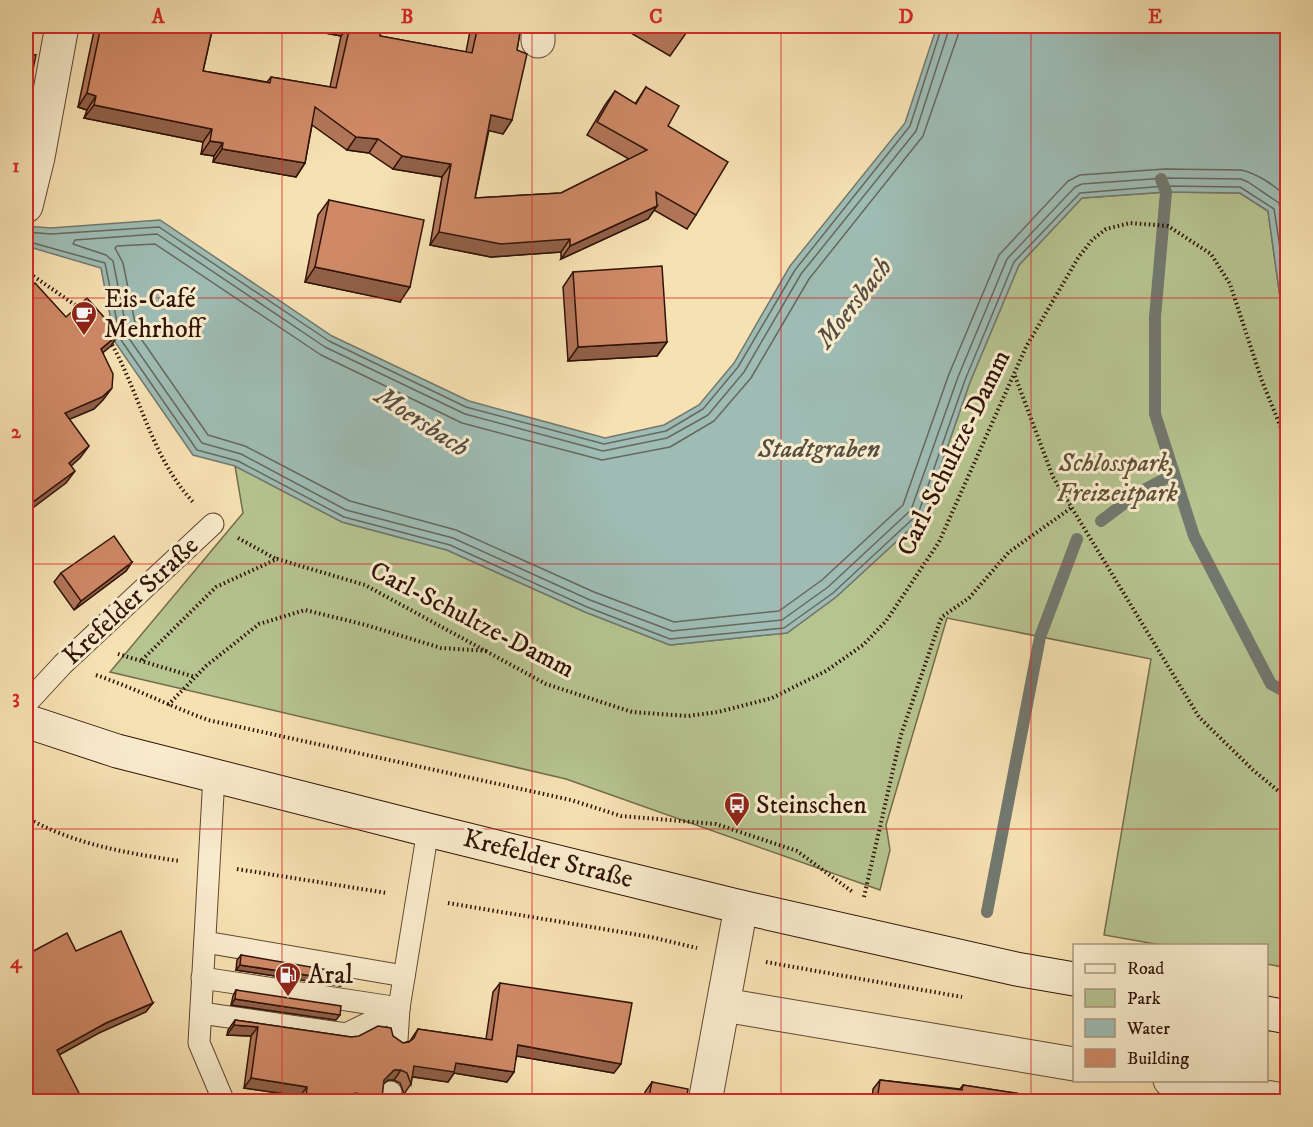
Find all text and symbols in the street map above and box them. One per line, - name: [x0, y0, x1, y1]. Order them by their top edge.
- text: A: [151, 5, 166, 30]
- text: B: [401, 5, 413, 30]
- text: C: [649, 5, 663, 30]
- text: D: [899, 5, 914, 30]
- text: E: [1148, 5, 1162, 30]
- text: 1: [12, 154, 20, 179]
- water label: Moersbach: [807, 251, 900, 357]
- place label: Eis-Café Mehrhoff: [104, 283, 207, 346]
- cafe icon: Eis-Café Mehrhoff: [69, 299, 99, 337]
- street label: Carl-Schultze-Damm: [890, 345, 1018, 561]
- water label: Moersbach: [367, 378, 475, 465]
- text: 2: [11, 420, 22, 445]
- water label: Stadtgraben: [757, 432, 880, 466]
- park label: Schlosspark, Freizeitpark: [1056, 447, 1178, 510]
- street label: Krefelder Straße: [56, 530, 206, 672]
- street label: Carl-Schultze-Damm: [364, 554, 580, 686]
- text: 3: [12, 685, 20, 710]
- place label: Steinschen: [756, 789, 867, 822]
- bus stop icon: Steinschen: [722, 790, 752, 828]
- street label: Krefelder Straße: [460, 822, 636, 896]
- legend: [1073, 944, 1268, 1082]
- text: 4: [10, 950, 23, 975]
- text: Road: [1127, 958, 1164, 980]
- place label: Aral: [308, 959, 353, 992]
- fuel station icon: Aral: [273, 960, 303, 998]
- text: Park: [1127, 988, 1161, 1010]
- text: Water: [1126, 1018, 1170, 1040]
- text: Building: [1127, 1048, 1189, 1070]

